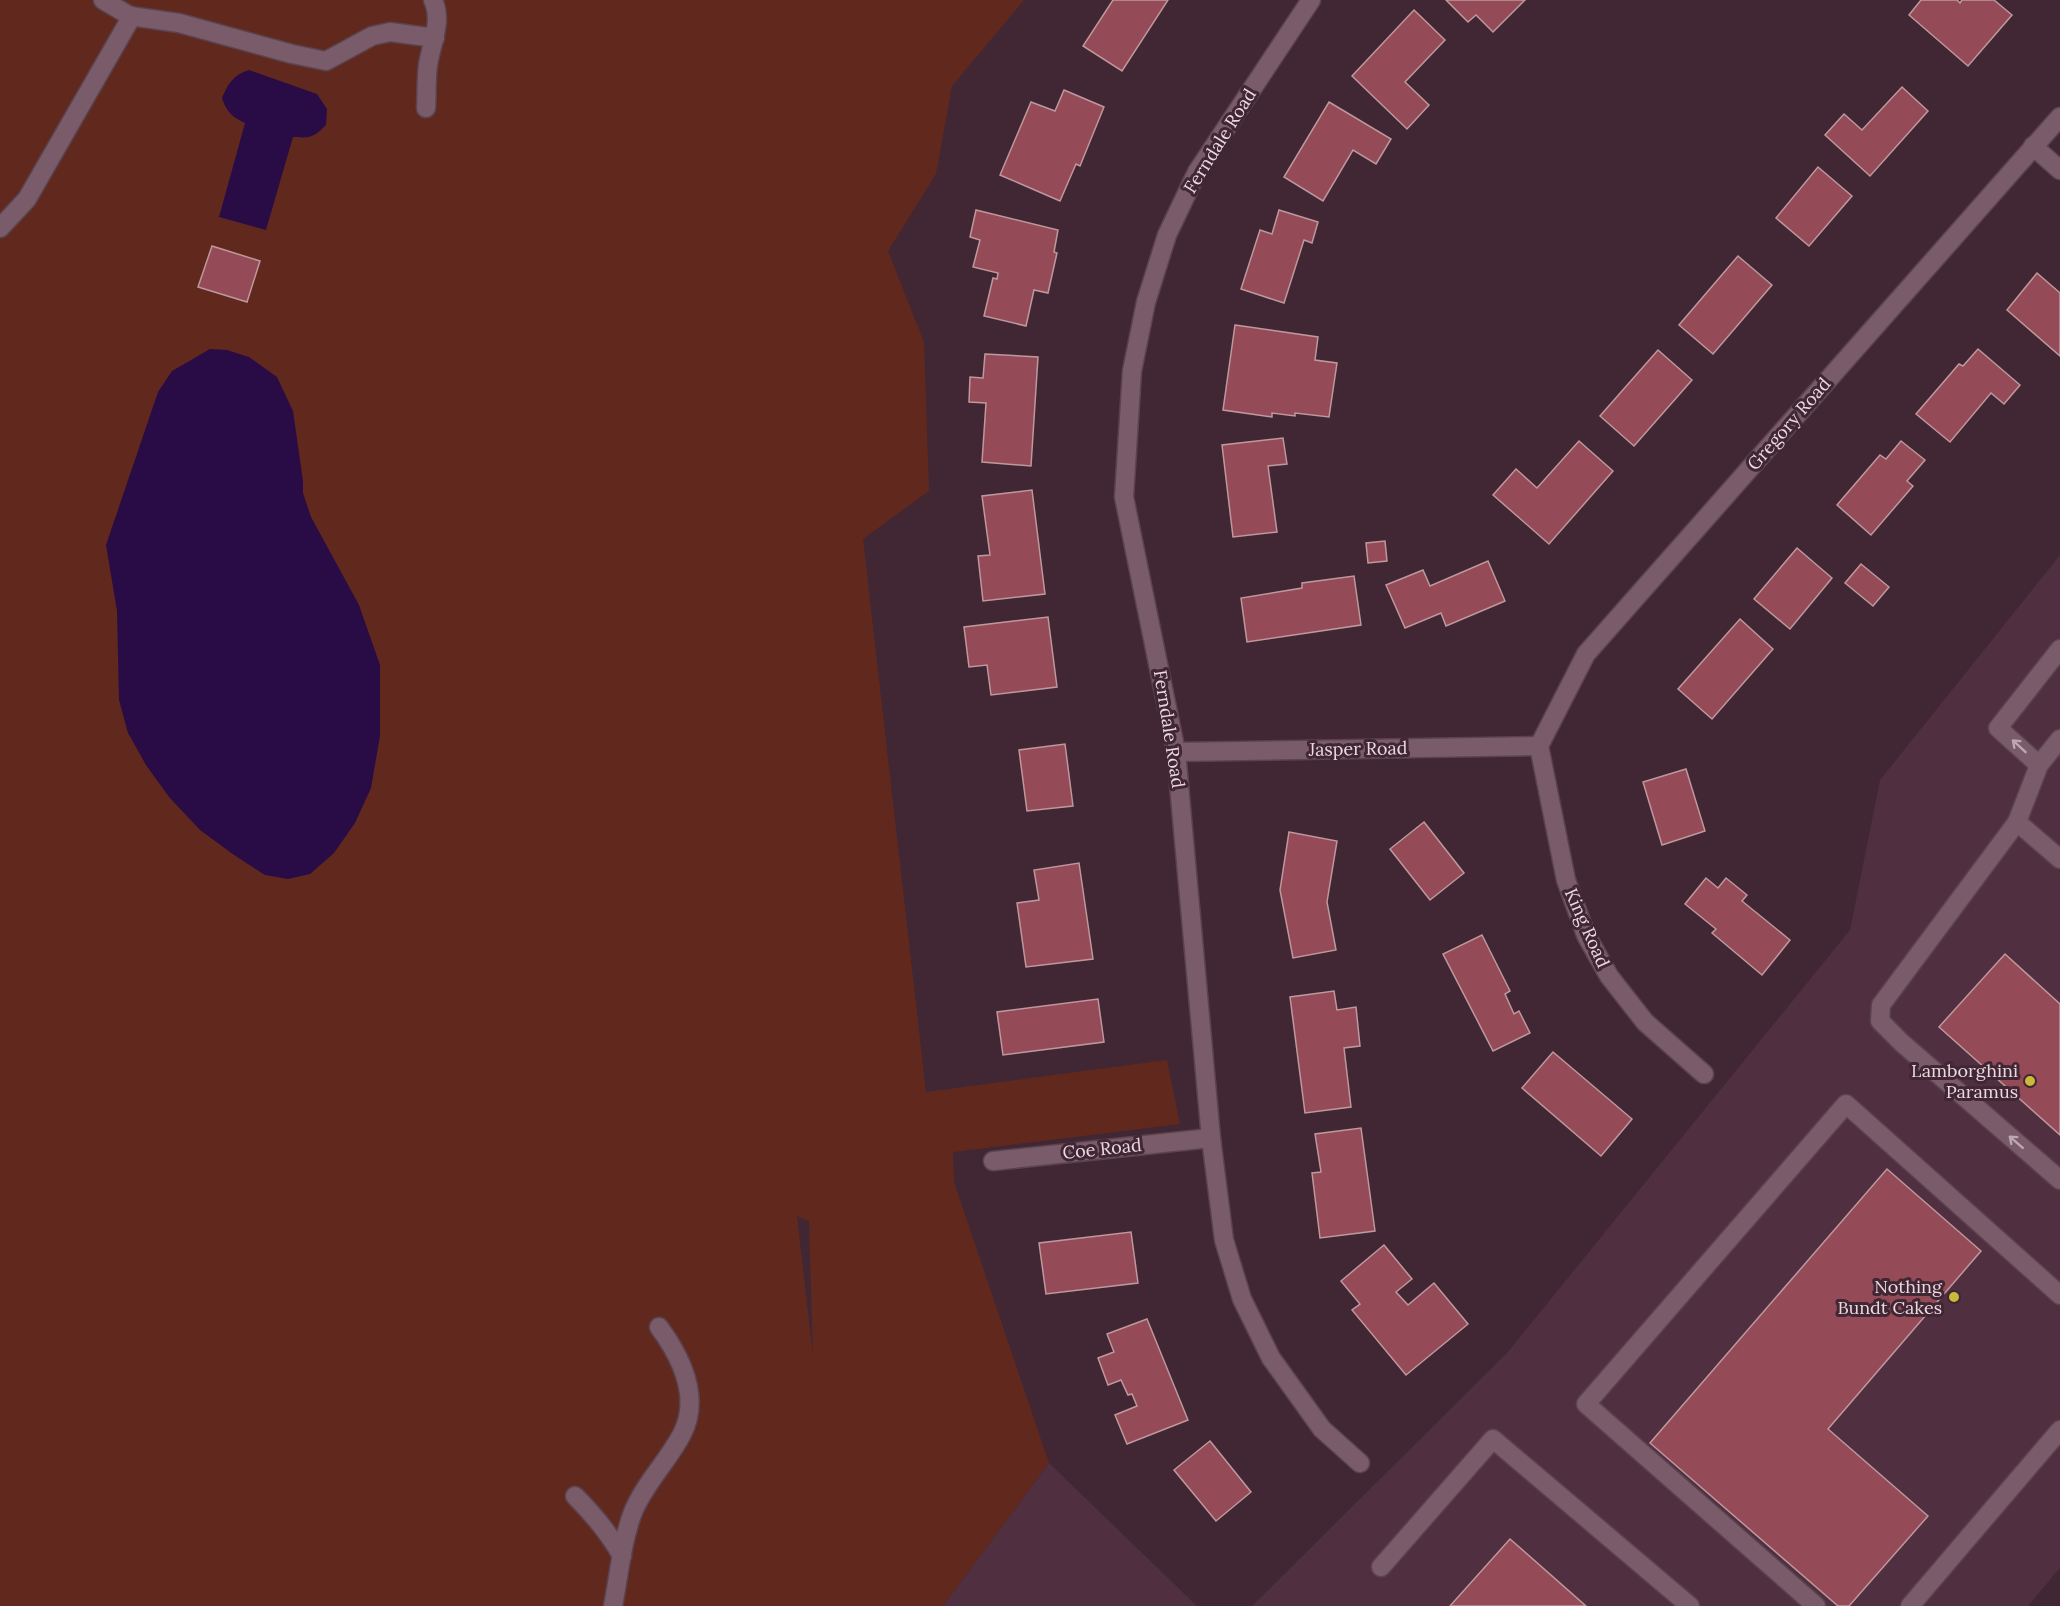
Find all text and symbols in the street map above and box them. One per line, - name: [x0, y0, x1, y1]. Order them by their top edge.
- street label: Ferndale Road: [1178, 84, 1261, 197]
- street label: Gregory Road: [1742, 372, 1835, 475]
- street label: Ferndale Road: [1149, 668, 1190, 790]
- street label: Jasper Road: [1307, 736, 1408, 761]
- one-way arrow: [2011, 739, 2026, 753]
- street label: King Road: [1560, 884, 1615, 971]
- place label: Lamborghini Paramus: [1911, 1059, 2018, 1103]
- marker: Lamborghini Paramus: [2023, 1074, 2037, 1088]
- street label: Coe Road: [1061, 1133, 1143, 1164]
- one-way arrow: [2009, 1135, 2024, 1149]
- place label: Nothing Bundt Cakes: [1837, 1275, 1943, 1319]
- marker: Nothing Bundt Cakes: [1947, 1290, 1961, 1304]

